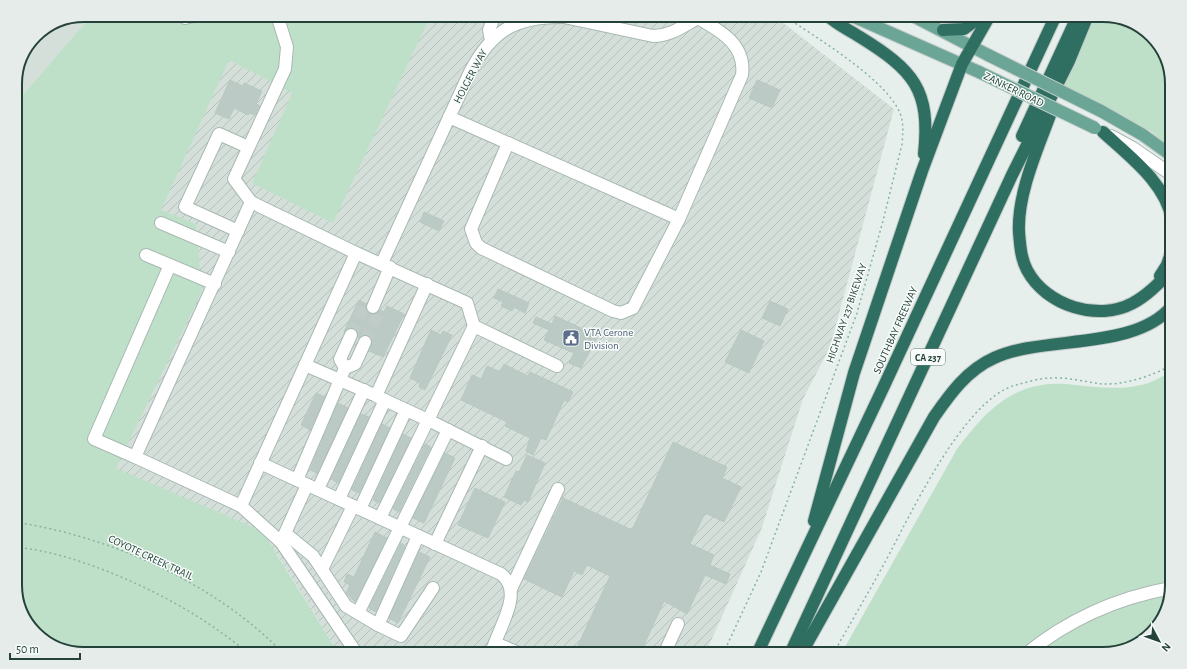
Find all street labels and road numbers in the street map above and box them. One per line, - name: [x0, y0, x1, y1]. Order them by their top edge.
- street label: HOLGER WAY: [452, 47, 489, 105]
- street label: ZANKER ROAD: [982, 70, 1046, 109]
- street label: HIGHWAY 237 BIKEWAY: [824, 262, 869, 364]
- street label: SOUTHBAY FREEWAY: [871, 285, 920, 375]
- road number: CA 237: [911, 349, 945, 365]
- street label: COYOTE CREEK TRAIL: [107, 533, 195, 582]

